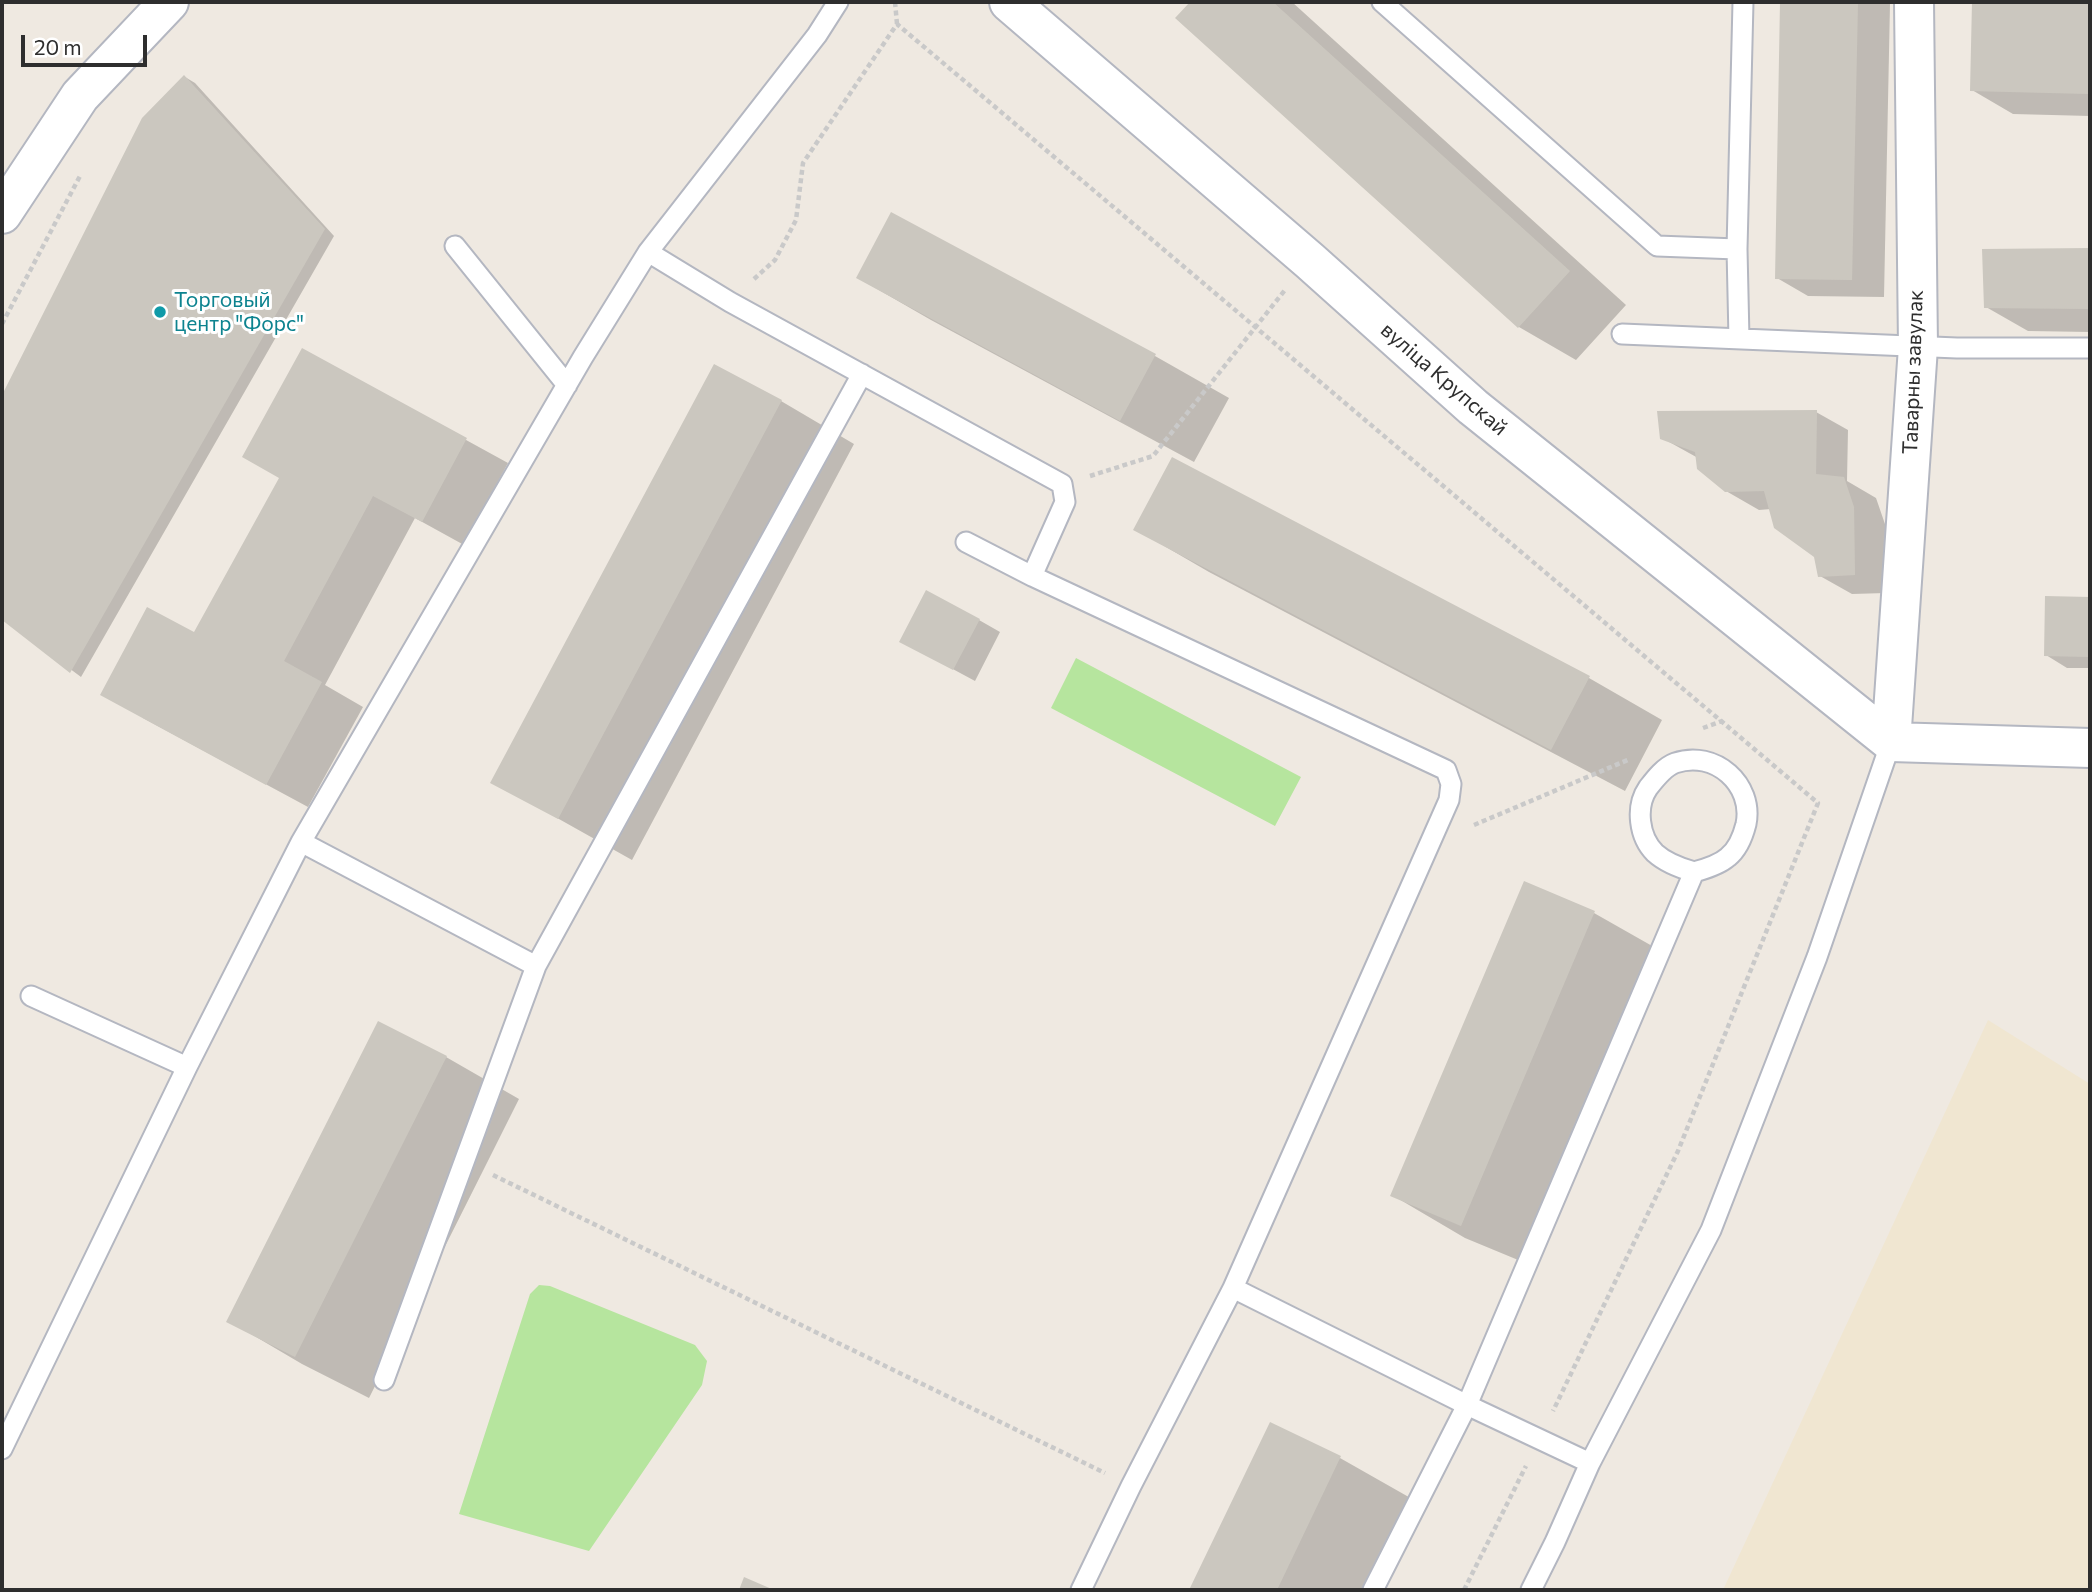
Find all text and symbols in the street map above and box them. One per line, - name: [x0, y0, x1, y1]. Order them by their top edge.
- scale bar: [24, 21, 150, 65]
- text: 20 m: [34, 34, 82, 59]
- place label: Торговый центр "Форс": [174, 287, 304, 337]
- street label: Таварны завулак: [1898, 289, 1928, 455]
- marker: Торговый центр "Форс": [152, 304, 168, 320]
- street label: вуліца Крупскай: [1376, 317, 1512, 441]

